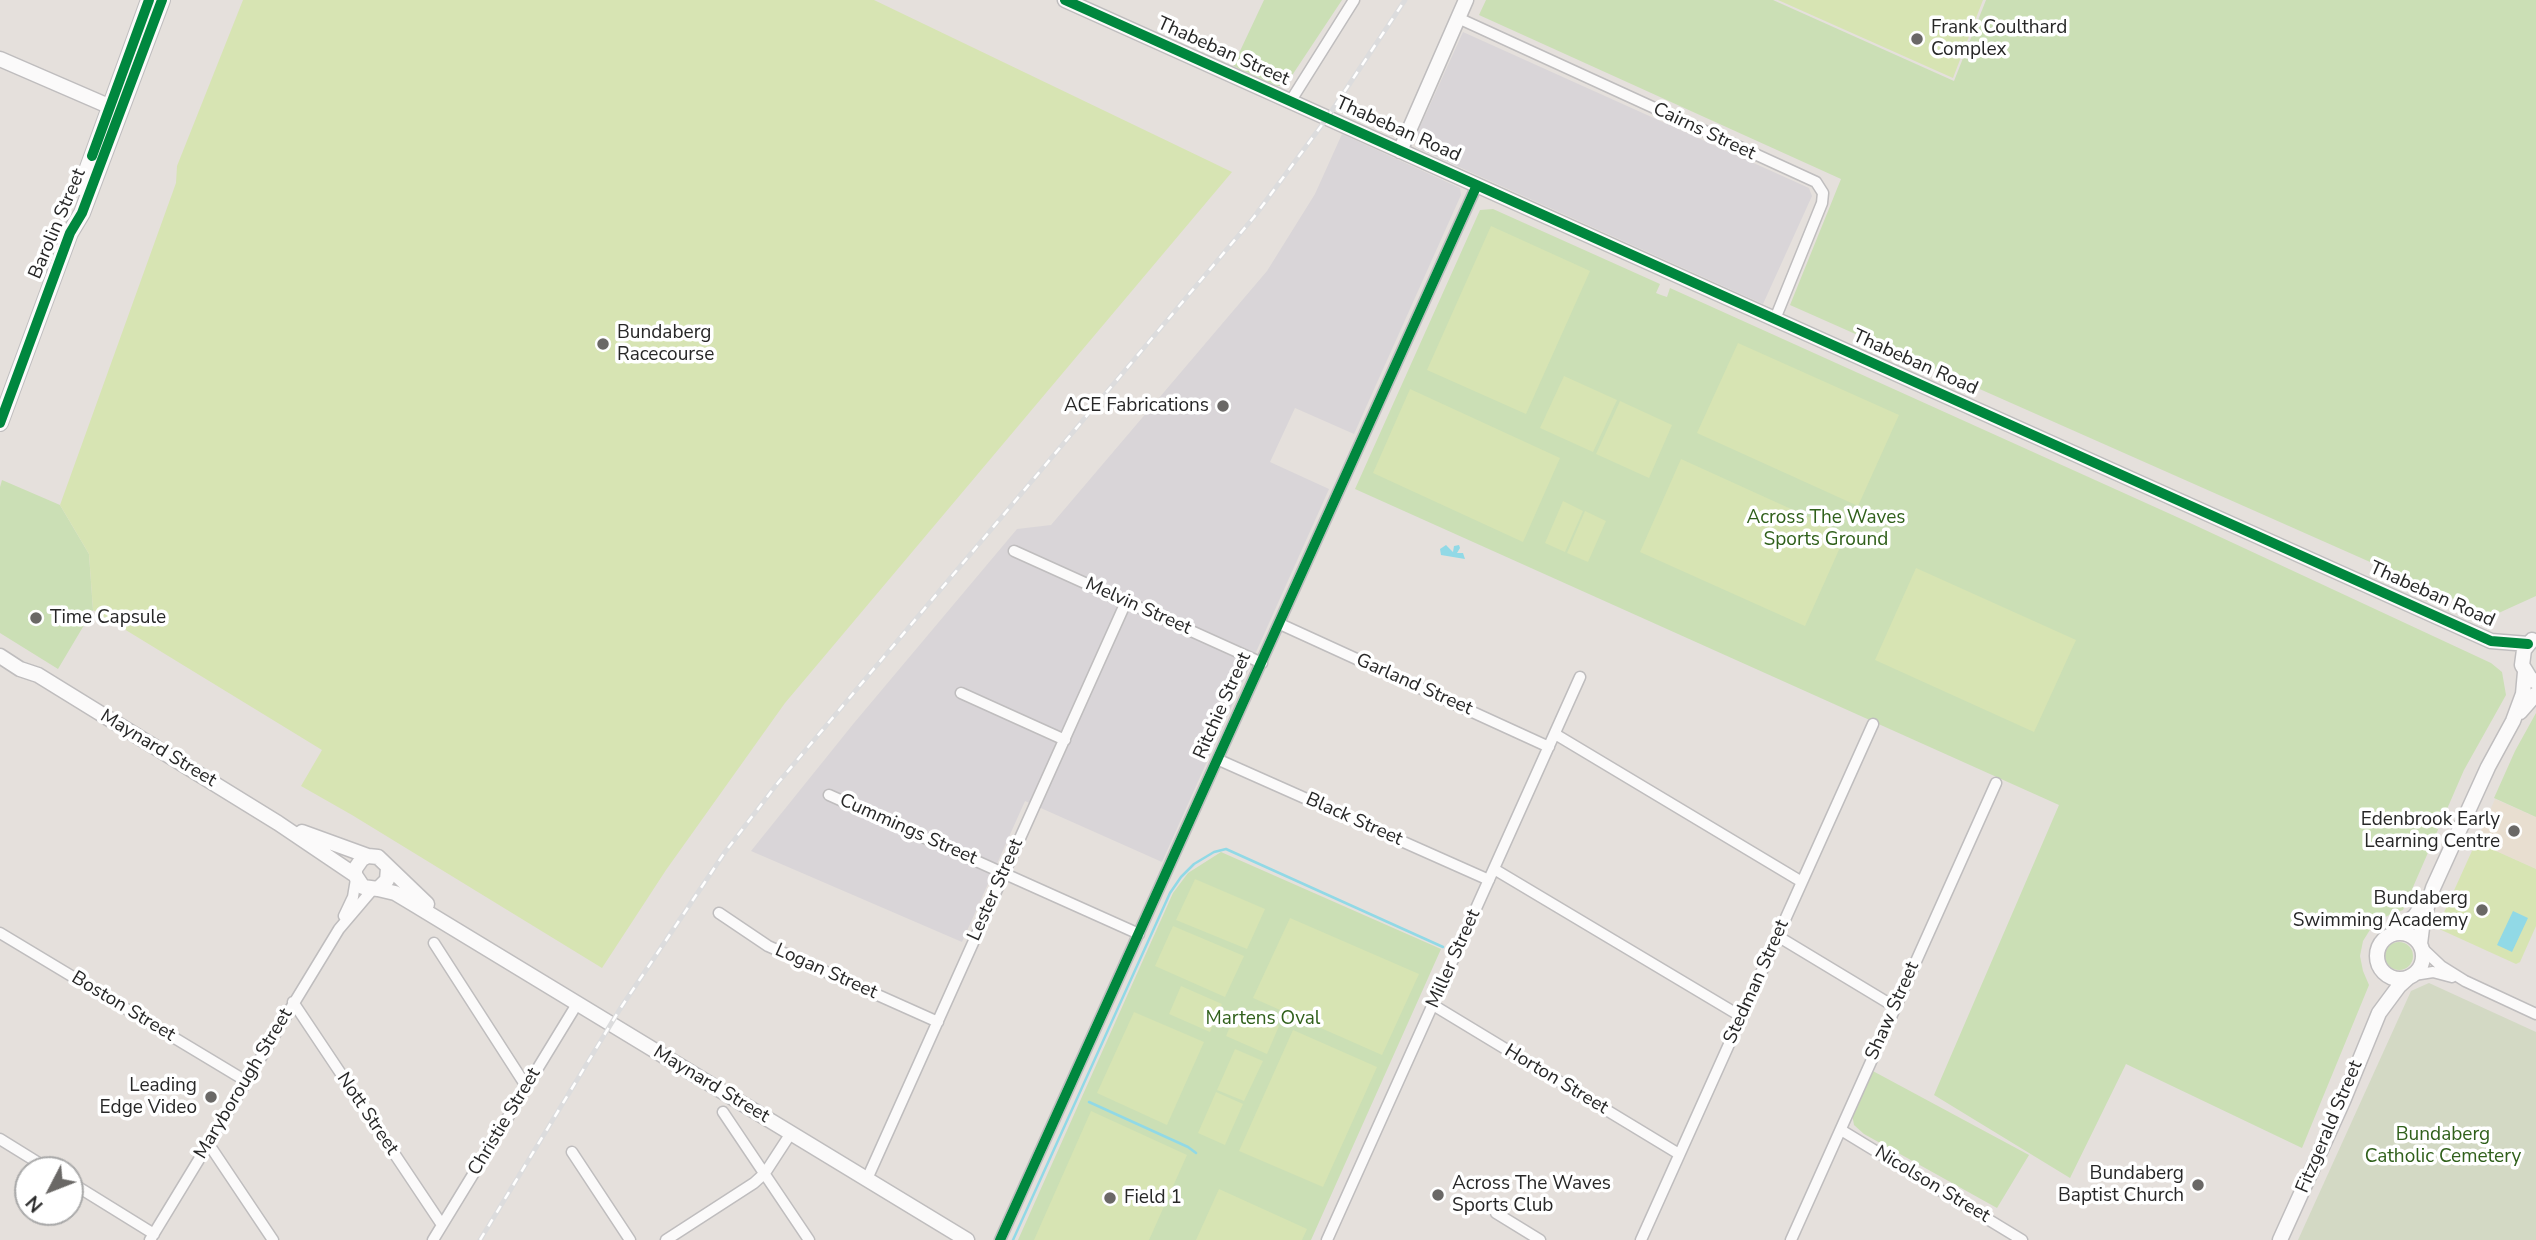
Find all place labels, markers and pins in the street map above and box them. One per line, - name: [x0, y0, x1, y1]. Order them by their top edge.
- place label: Frank Coulthard Complex: [1931, 17, 2067, 61]
- marker: Frank Coulthard Complex: [1909, 31, 1925, 47]
- place label: Bundaberg Racecourse: [617, 322, 714, 366]
- marker: Bundaberg Racecourse: [595, 336, 611, 352]
- place label: ACE Fabrications: [1064, 395, 1209, 417]
- marker: ACE Fabrications: [1215, 398, 1231, 414]
- place label: Time Capsule: [50, 607, 166, 629]
- marker: Time Capsule: [28, 610, 44, 626]
- place label: Edenbrook Early Learning Centre: [2361, 809, 2500, 853]
- marker: Edenbrook Early Learning Centre: [2506, 823, 2522, 839]
- place label: Bundaberg Swimming Academy: [2293, 888, 2468, 932]
- marker: Bundaberg Swimming Academy: [2474, 902, 2490, 918]
- place label: Leading Edge Video: [100, 1075, 197, 1119]
- marker: Leading Edge Video: [203, 1089, 219, 1105]
- place label: Bundaberg Baptist Church: [2058, 1163, 2184, 1207]
- place label: Across The Waves Sports Club: [1452, 1173, 1611, 1217]
- marker: Bundaberg Baptist Church: [2190, 1177, 2206, 1193]
- place label: Field 1: [1124, 1187, 1182, 1209]
- marker: Across The Waves Sports Club: [1430, 1187, 1446, 1203]
- marker: Field 1: [1102, 1190, 1118, 1206]

